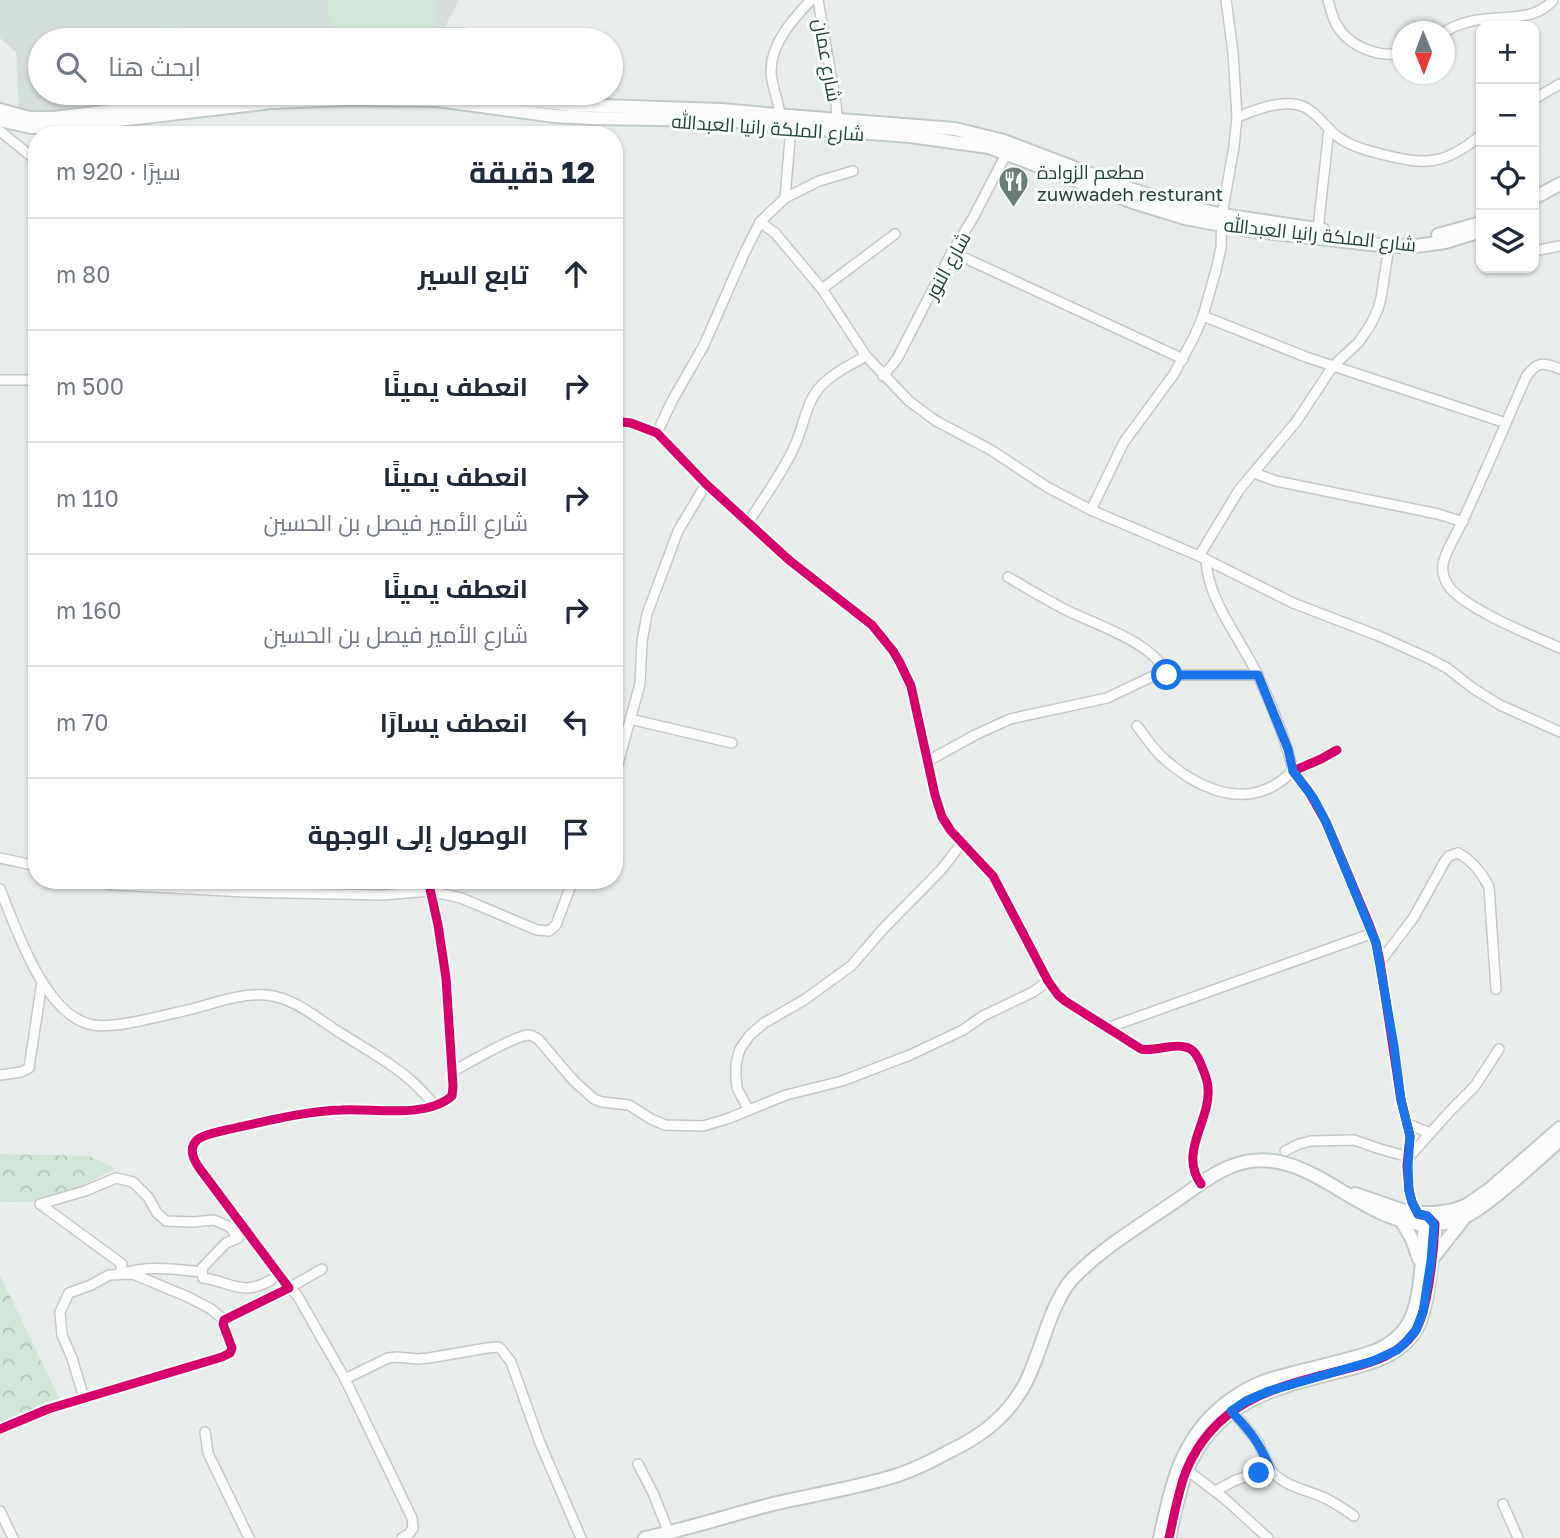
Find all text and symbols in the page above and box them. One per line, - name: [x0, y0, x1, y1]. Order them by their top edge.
- street label: شارع عمان: [806, 17, 847, 104]
- north arrow: [1392, 21, 1455, 84]
- map controls: [1476, 21, 1539, 273]
- button: +: [1476, 21, 1539, 84]
- search box: [28, 28, 623, 105]
- icon: search: [52, 48, 90, 86]
- text: ابحث هنا: [108, 51, 201, 82]
- button: −: [1476, 84, 1539, 147]
- street label: شارع الملكة رانيا العبدالله: [671, 109, 865, 148]
- button: locate: [1476, 147, 1539, 210]
- text: 12 دقيقة: [469, 154, 595, 190]
- text: سيرًا · 920 m: [56, 157, 181, 185]
- place label: مطعم الزوادة zuwwadeh resturant: [1037, 160, 1223, 205]
- restaurant icon: مطعم الزوادة zuwwadeh resturant: [997, 165, 1031, 209]
- button: layers: [1476, 210, 1539, 273]
- street label: شارع الملكة رانيا العبدالله: [1222, 212, 1417, 259]
- street label: شارع النور: [919, 227, 977, 305]
- icon: ahead: [557, 255, 595, 293]
- text: تابع السير: [418, 259, 528, 290]
- text: 80 m: [56, 260, 110, 288]
- icon: right: [557, 367, 595, 405]
- text: انعطف يمينًا: [383, 371, 528, 402]
- text: 500 m: [56, 372, 124, 400]
- text: انعطف يمينًا: [383, 461, 528, 492]
- icon: right: [557, 479, 595, 517]
- text: 110 m: [56, 484, 119, 512]
- text: شارع الأمير فيصل بن الحسين: [263, 508, 528, 536]
- text: انعطف يمينًا: [383, 573, 528, 604]
- icon: right: [557, 591, 595, 629]
- text: 160 m: [56, 596, 121, 624]
- text: شارع الأمير فيصل بن الحسين: [263, 620, 528, 648]
- route start: [1151, 659, 1182, 690]
- icon: left: [557, 703, 595, 741]
- text: انعطف يسارًا: [380, 707, 528, 738]
- text: 70 m: [56, 708, 109, 736]
- icon: arrive: [557, 815, 595, 853]
- text: الوصول إلى الوجهة: [308, 819, 528, 850]
- route end: [1243, 1457, 1274, 1488]

